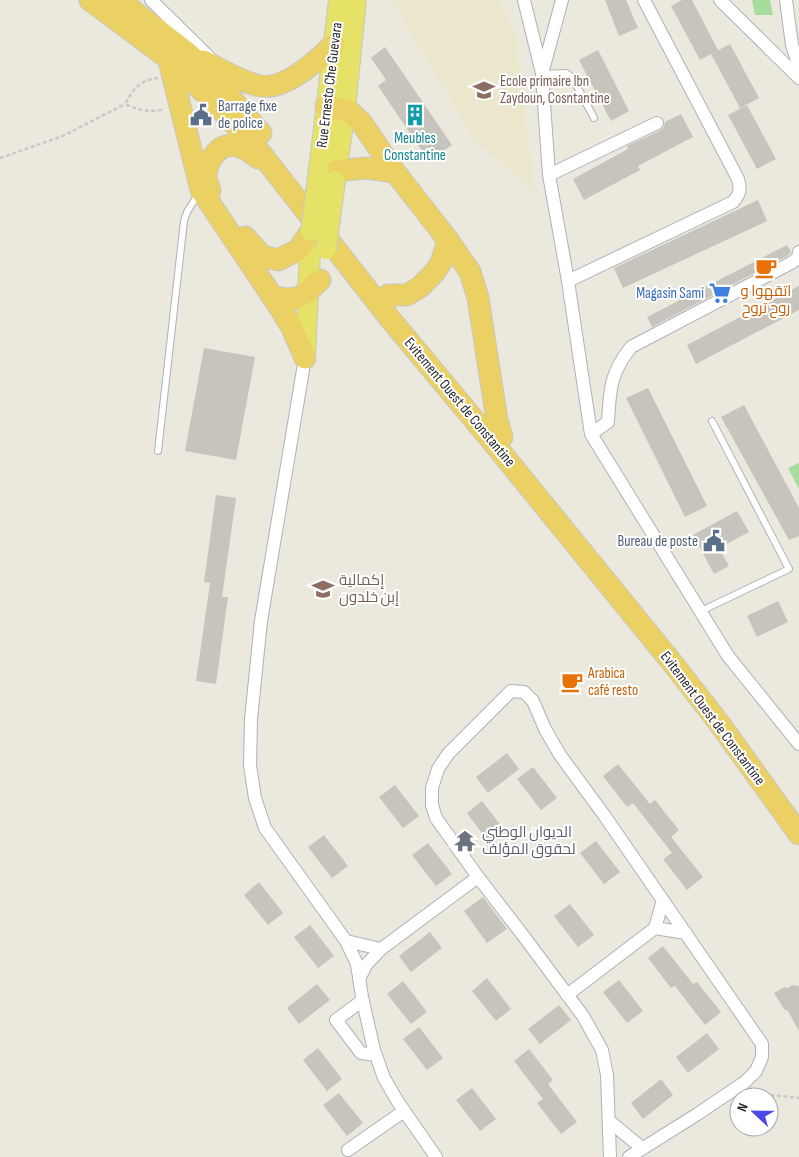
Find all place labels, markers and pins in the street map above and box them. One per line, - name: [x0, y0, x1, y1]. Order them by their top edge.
- place label: Ecole primaire Ibn Zaydoun, Cosntantine: [500, 72, 610, 108]
- school or university icon: Ecole primaire Ibn Zaydoun, Cosntantine: [471, 77, 497, 103]
- place label: Barrage fixe de police: [218, 97, 277, 133]
- public building icon: Barrage fixe de police: [188, 102, 214, 128]
- building icon: Meubles Constantine: [402, 102, 428, 128]
- place label: Meubles Constantine: [384, 129, 446, 165]
- cafe icon: اتقهوا و روح تروح: [753, 255, 779, 281]
- supermarket icon: Magasin Sami: [707, 280, 733, 306]
- place label: اتقهوا و روح تروح: [741, 282, 791, 319]
- place label: Magasin Sami: [636, 284, 704, 303]
- public building icon: Bureau de poste: [701, 528, 727, 554]
- place label: Bureau de poste: [618, 532, 698, 551]
- place label: إكمالية إبن خلدون: [339, 571, 399, 607]
- school or university icon: إكمالية إبن خلدون: [310, 576, 336, 602]
- place label: Arabica café resto: [587, 664, 638, 700]
- cafe icon: Arabica café resto: [559, 669, 585, 695]
- place label: الديوان الوطني لحقوق المؤلف: [482, 823, 576, 859]
- temple icon: الديوان الوطني لحقوق المؤلف: [452, 828, 478, 854]

